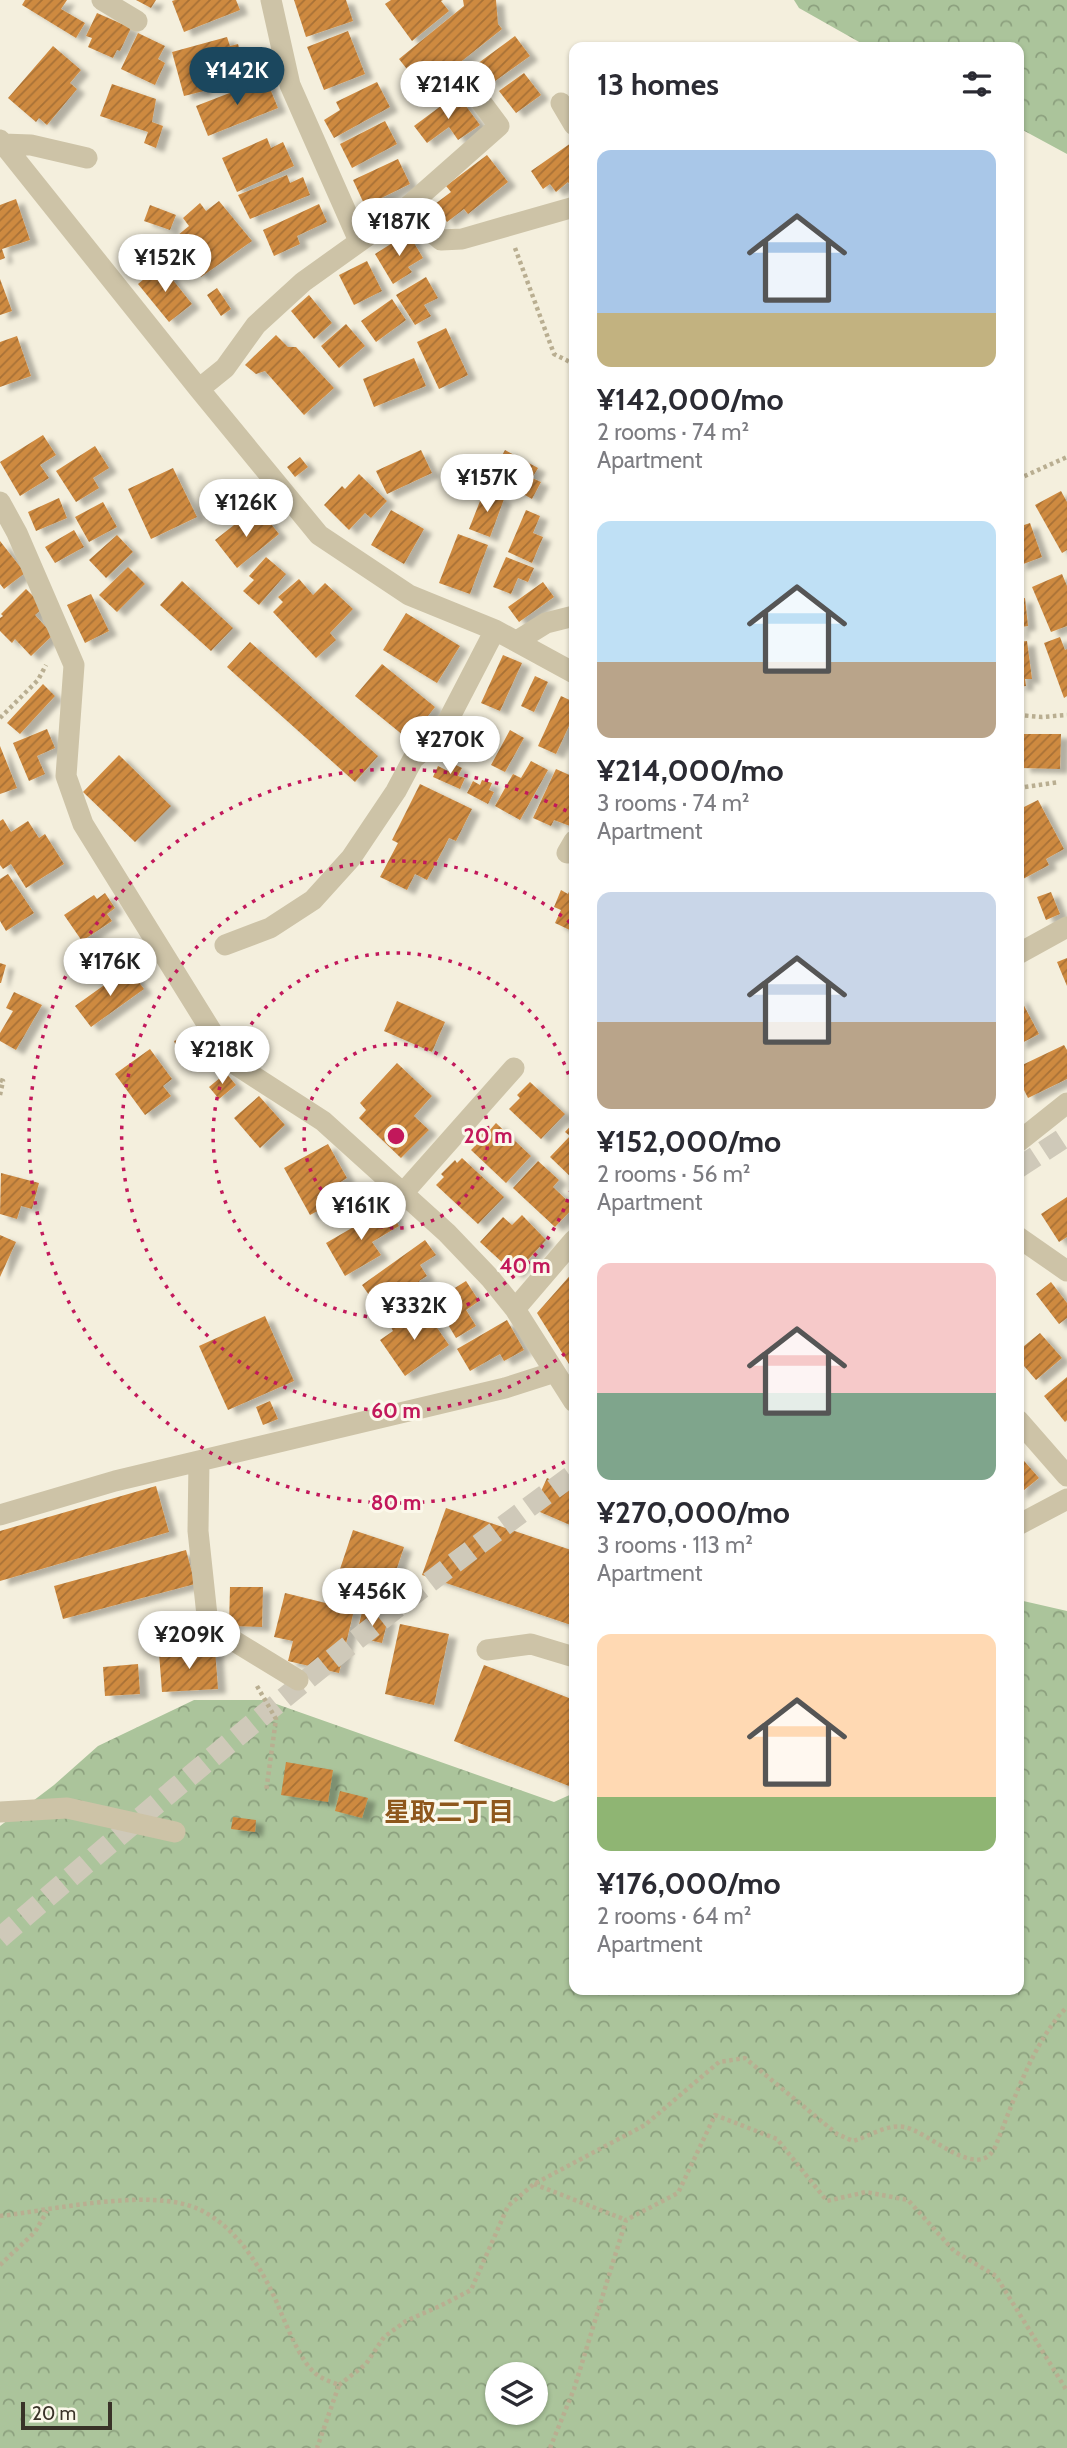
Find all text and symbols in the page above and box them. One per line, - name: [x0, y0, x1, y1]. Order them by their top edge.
- pin: ¥142K: [188, 48, 286, 107]
- text: ¥142K: [205, 56, 269, 84]
- pin: ¥214K: [399, 61, 497, 121]
- icon: filters: [958, 65, 996, 103]
- text: 13 homes: [597, 66, 719, 103]
- text: ¥214K: [416, 70, 480, 98]
- icon: home: [734, 195, 860, 321]
- pin: ¥187K: [350, 198, 448, 258]
- text: ¥187K: [368, 207, 430, 235]
- pin: ¥152K: [116, 234, 214, 294]
- text: ¥152K: [134, 243, 196, 271]
- text: ¥142,000/mo: [597, 381, 784, 418]
- text: 2 rooms · 74 m²: [597, 418, 749, 446]
- text: Apartment: [597, 446, 702, 474]
- pin: ¥157K: [438, 454, 536, 514]
- text: ¥157K: [457, 463, 517, 491]
- pin: ¥126K: [197, 480, 295, 539]
- text: ¥126K: [215, 488, 277, 516]
- icon: home: [734, 566, 860, 692]
- pin: ¥270K: [401, 716, 499, 776]
- text: ¥270K: [416, 725, 484, 753]
- text: ¥214,000/mo: [597, 752, 784, 789]
- text: 3 rooms · 74 m²: [597, 789, 749, 817]
- text: Apartment: [597, 817, 702, 845]
- icon: home: [734, 937, 860, 1063]
- pin: ¥176K: [61, 939, 159, 998]
- text: ¥176K: [80, 947, 140, 975]
- pin: ¥218K: [173, 1026, 271, 1086]
- text: ¥218K: [191, 1035, 253, 1063]
- text: 20 m: [464, 1123, 512, 1148]
- text: ¥152,000/mo: [597, 1123, 781, 1160]
- centre of rings: [384, 1124, 408, 1148]
- text: 2 rooms · 56 m²: [597, 1160, 751, 1188]
- pin: ¥161K: [312, 1182, 410, 1242]
- text: Apartment: [597, 1188, 702, 1216]
- text: ¥161K: [332, 1191, 390, 1219]
- text: 40 m: [500, 1253, 550, 1278]
- pin: ¥332K: [365, 1282, 463, 1342]
- text: ¥332K: [381, 1291, 447, 1319]
- icon: home: [734, 1308, 860, 1434]
- text: 60 m: [371, 1398, 421, 1423]
- text: 80 m: [371, 1490, 421, 1515]
- text: ¥270,000/mo: [597, 1494, 790, 1531]
- text: 3 rooms · 113 m²: [597, 1531, 753, 1559]
- text: Apartment: [597, 1559, 702, 1587]
- pin: ¥456K: [323, 1568, 421, 1628]
- text: ¥456K: [338, 1577, 406, 1605]
- pin: ¥209K: [140, 1612, 238, 1671]
- text: ¥209K: [154, 1620, 224, 1648]
- icon: home: [734, 1679, 860, 1805]
- district label: 星取二丁目: [384, 1796, 514, 1828]
- text: ¥176,000/mo: [597, 1865, 781, 1902]
- text: 2 rooms · 64 m²: [597, 1902, 751, 1930]
- text: Apartment: [597, 1930, 702, 1958]
- map controls: [485, 2362, 548, 2425]
- button: layers: [485, 2362, 548, 2425]
- scale bar: [21, 2399, 112, 2431]
- text: 20 m: [32, 2402, 76, 2425]

